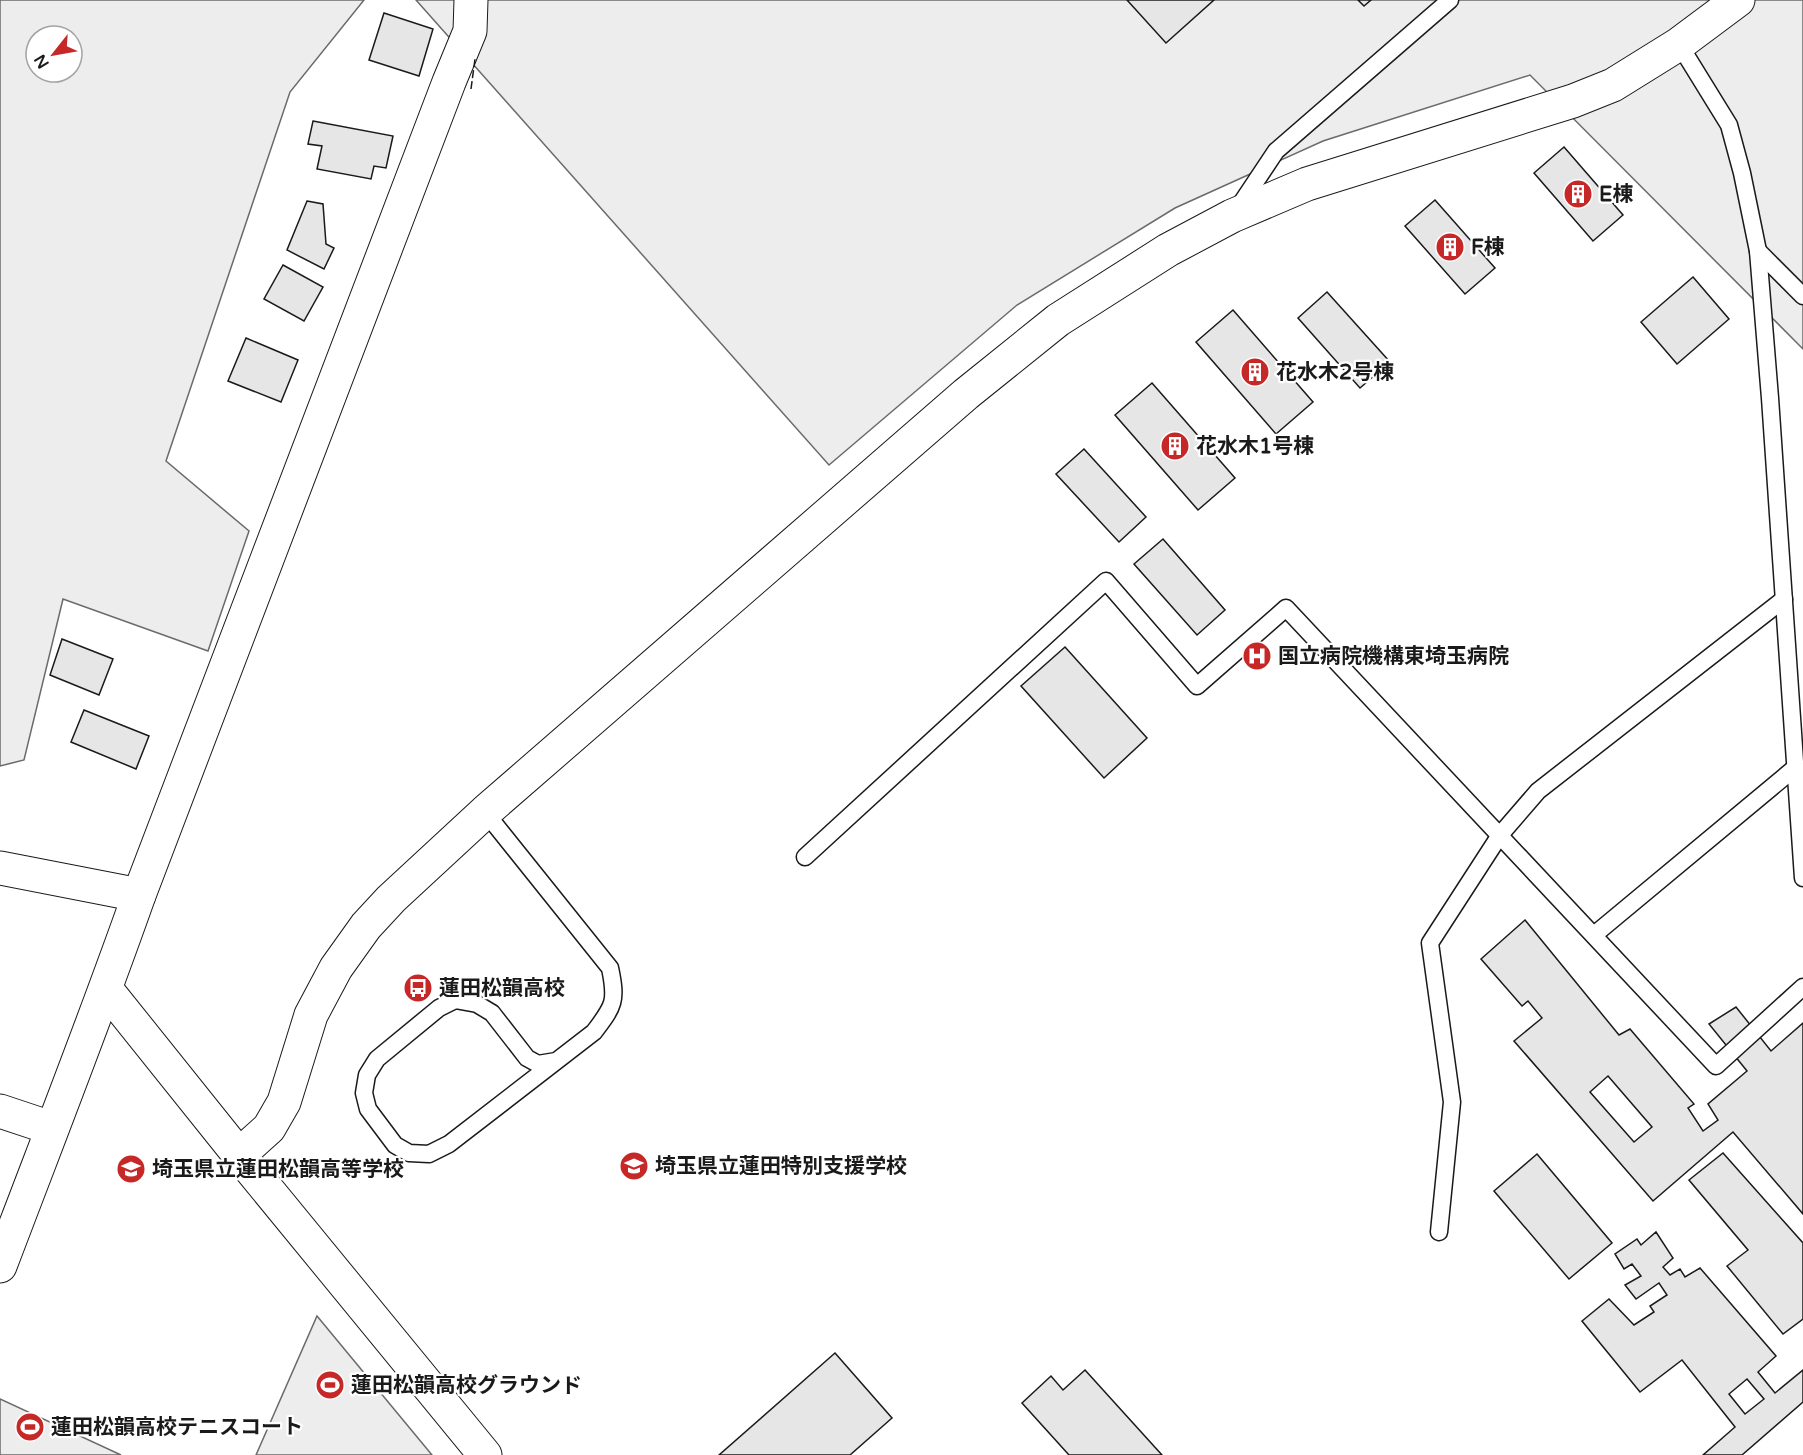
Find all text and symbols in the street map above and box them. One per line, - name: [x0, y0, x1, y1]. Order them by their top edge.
- north arrow: [24, 24, 84, 84]
- text: N: [30, 51, 54, 72]
- building icon: E棟: [1562, 178, 1594, 210]
- place label: E棟: [1599, 182, 1633, 207]
- building icon: F棟: [1434, 231, 1466, 263]
- place label: F棟: [1471, 235, 1505, 260]
- building icon: 花水木2号棟: [1239, 356, 1271, 388]
- place label: 花水木2号棟: [1276, 360, 1394, 385]
- building icon: 花水木1号棟: [1159, 430, 1191, 462]
- place label: 花水木1号棟: [1196, 434, 1314, 459]
- hospital icon: 国立病院機構東埼玉病院: [1241, 640, 1273, 672]
- place label: 国立病院機構東埼玉病院: [1278, 644, 1509, 669]
- bus stop icon: 蓮田松韻高校: [402, 972, 434, 1004]
- place label: 蓮田松韻高校: [439, 976, 565, 1001]
- school or university icon: 埼玉県立蓮田特別支援学校: [618, 1150, 650, 1182]
- school or university icon: 埼玉県立蓮田松韻高等学校: [115, 1153, 147, 1185]
- place label: 埼玉県立蓮田特別支援学校: [655, 1154, 907, 1179]
- place label: 埼玉県立蓮田松韻高等学校: [152, 1157, 404, 1182]
- sports icon: 蓮田松韻高校グラウンド: [314, 1369, 346, 1401]
- place label: 蓮田松韻高校グラウンド: [351, 1373, 582, 1398]
- sports icon: 蓮田松韻高校テニスコート: [14, 1411, 46, 1443]
- place label: 蓮田松韻高校テニスコート: [51, 1415, 303, 1440]

